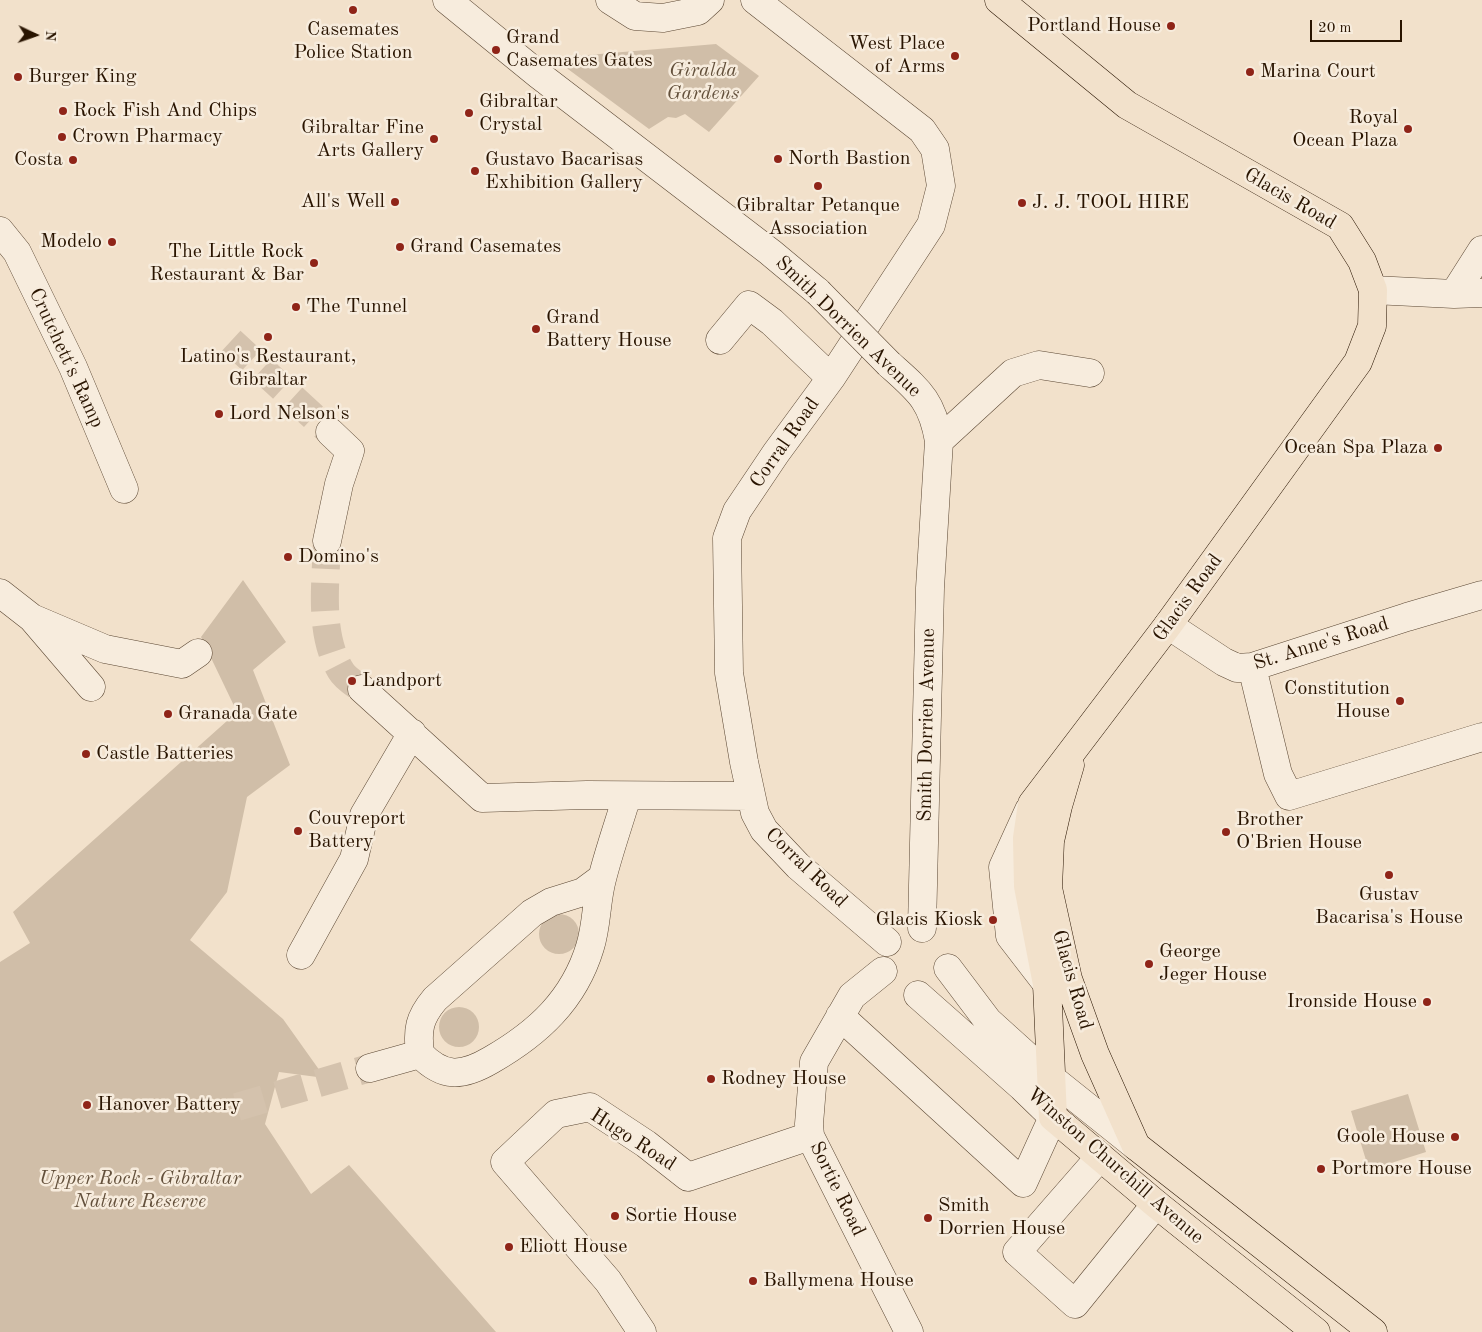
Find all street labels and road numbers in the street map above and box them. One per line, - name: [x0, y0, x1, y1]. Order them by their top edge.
- street label: Glacis Road: [1240, 163, 1340, 235]
- street label: Smith Dorrien Avenue: [770, 251, 926, 403]
- street label: Crutchett's Ramp: [23, 284, 109, 432]
- street label: Corral Road: [745, 393, 825, 493]
- street label: Glacis Road: [1148, 549, 1228, 647]
- street label: St. Anne's Road: [1250, 612, 1392, 676]
- street label: Smith Dorrien Avenue: [913, 628, 941, 822]
- street label: Corral Road: [760, 823, 852, 913]
- street label: Glacis Road: [1046, 927, 1098, 1033]
- street label: Winston Churchill Avenue: [1022, 1083, 1208, 1249]
- street label: Hugo Road: [586, 1103, 680, 1177]
- street label: Sortie Road: [804, 1138, 870, 1240]

